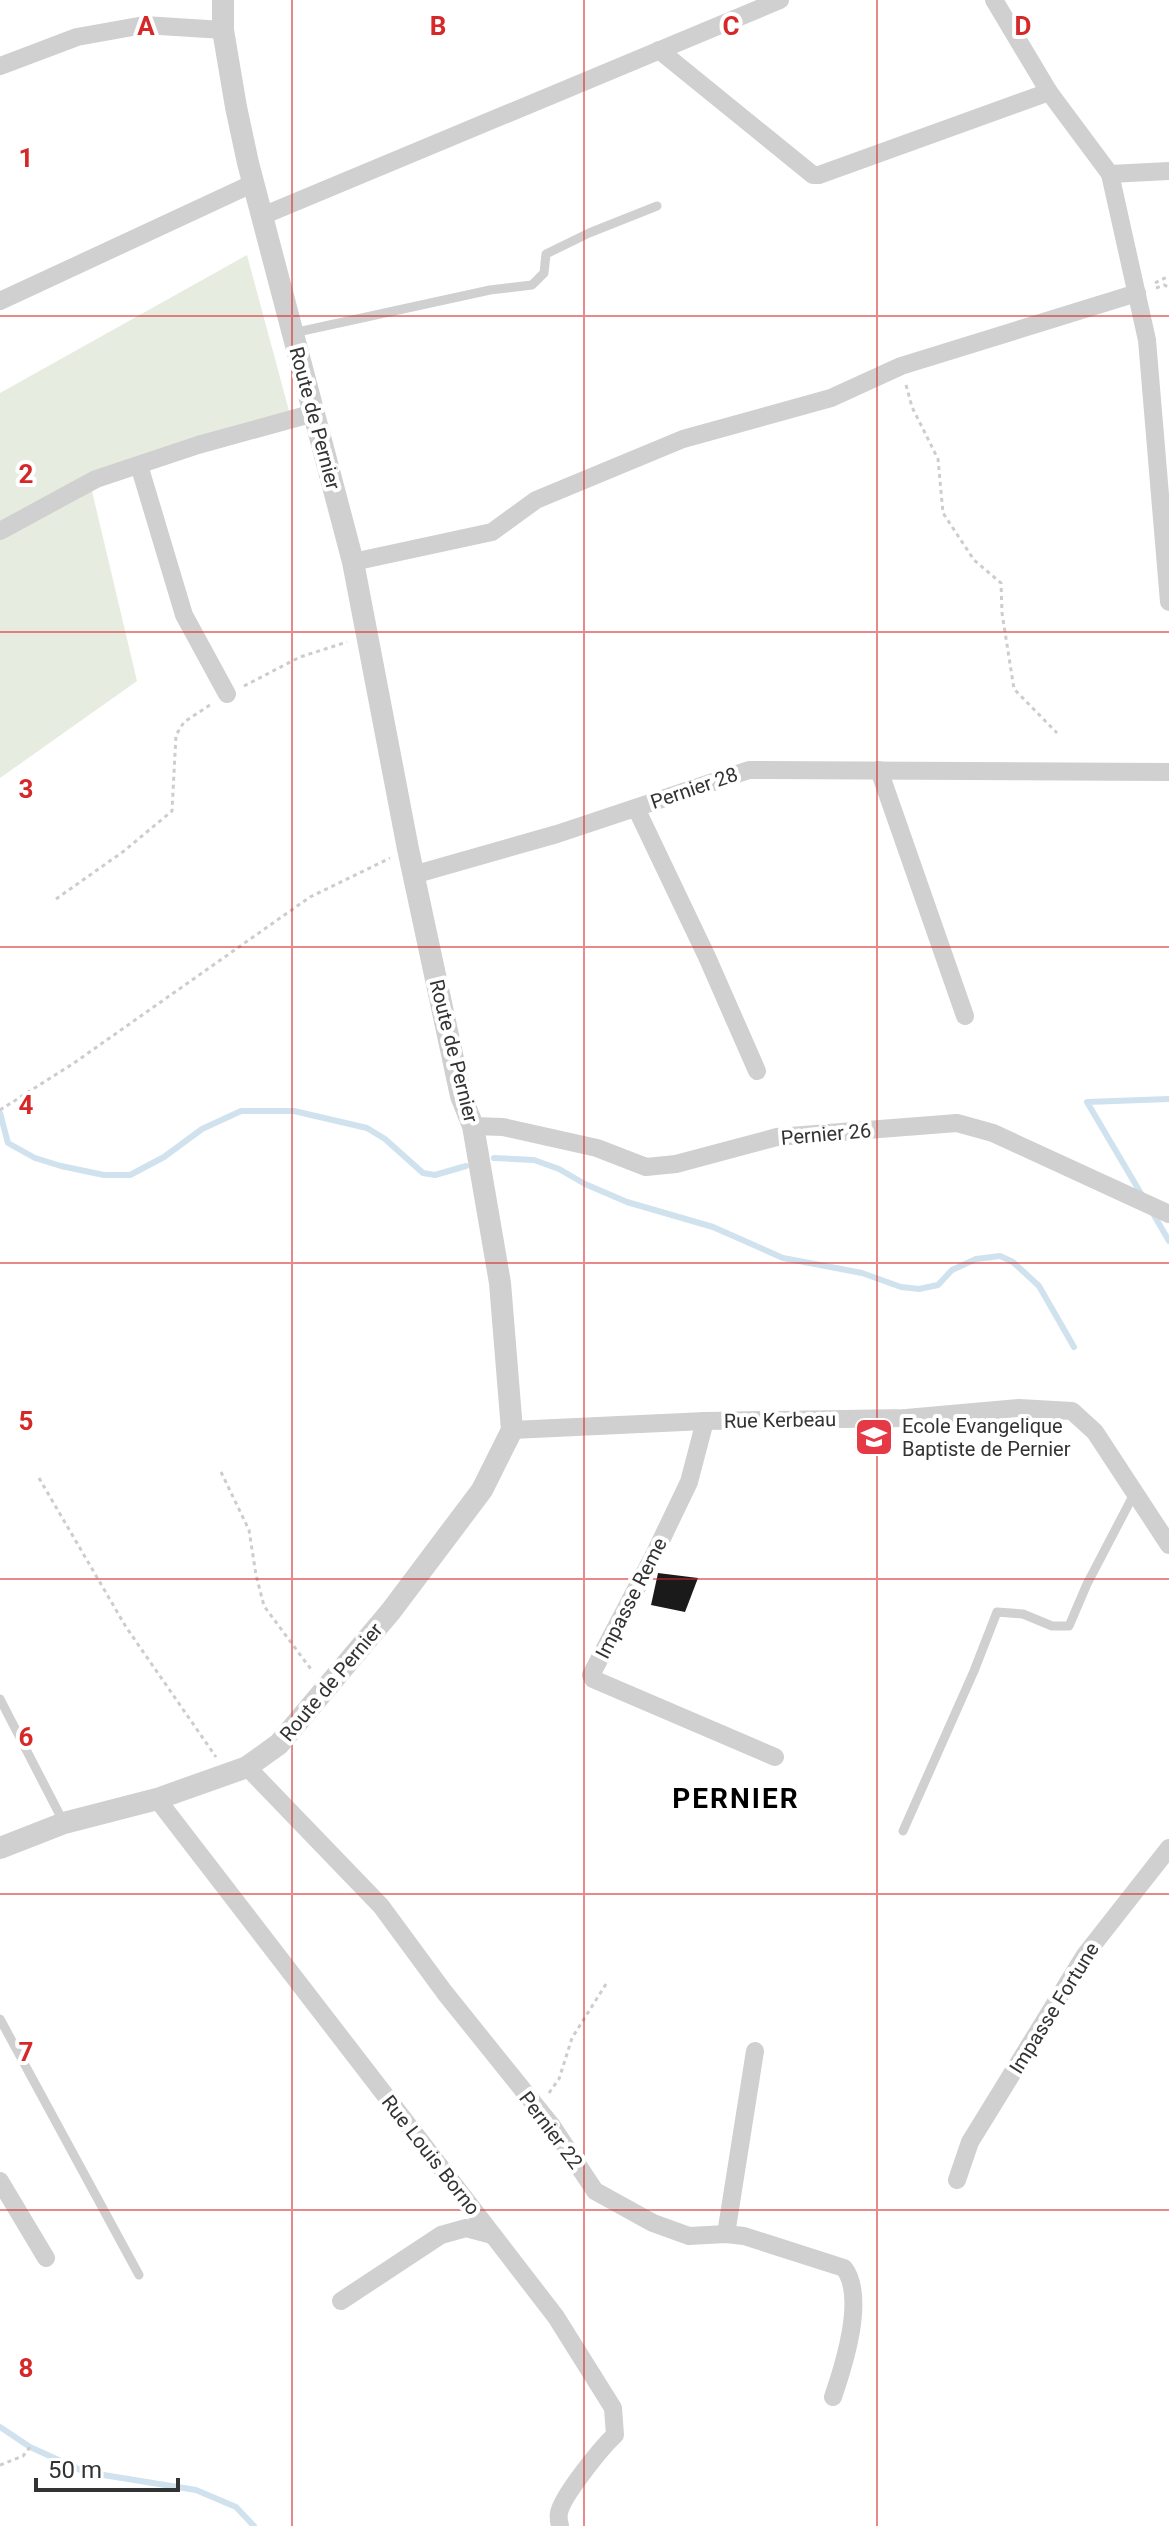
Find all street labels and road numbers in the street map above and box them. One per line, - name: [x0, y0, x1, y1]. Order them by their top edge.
- street label: Route de Pernier: [284, 344, 346, 492]
- street label: Pernier 28: [647, 762, 741, 814]
- street label: Route de Pernier: [425, 977, 483, 1125]
- street label: Pernier 26: [780, 1118, 872, 1150]
- street label: Rue Kerbeau: [724, 1407, 836, 1433]
- street label: Impasse Reme: [590, 1534, 672, 1662]
- street label: Route de Pernier: [275, 1618, 388, 1746]
- street label: Impasse Fortune: [1004, 1938, 1104, 2078]
- street label: Pernier 22: [514, 2087, 588, 2173]
- street label: Rue Louis Borno: [377, 2090, 485, 2220]

